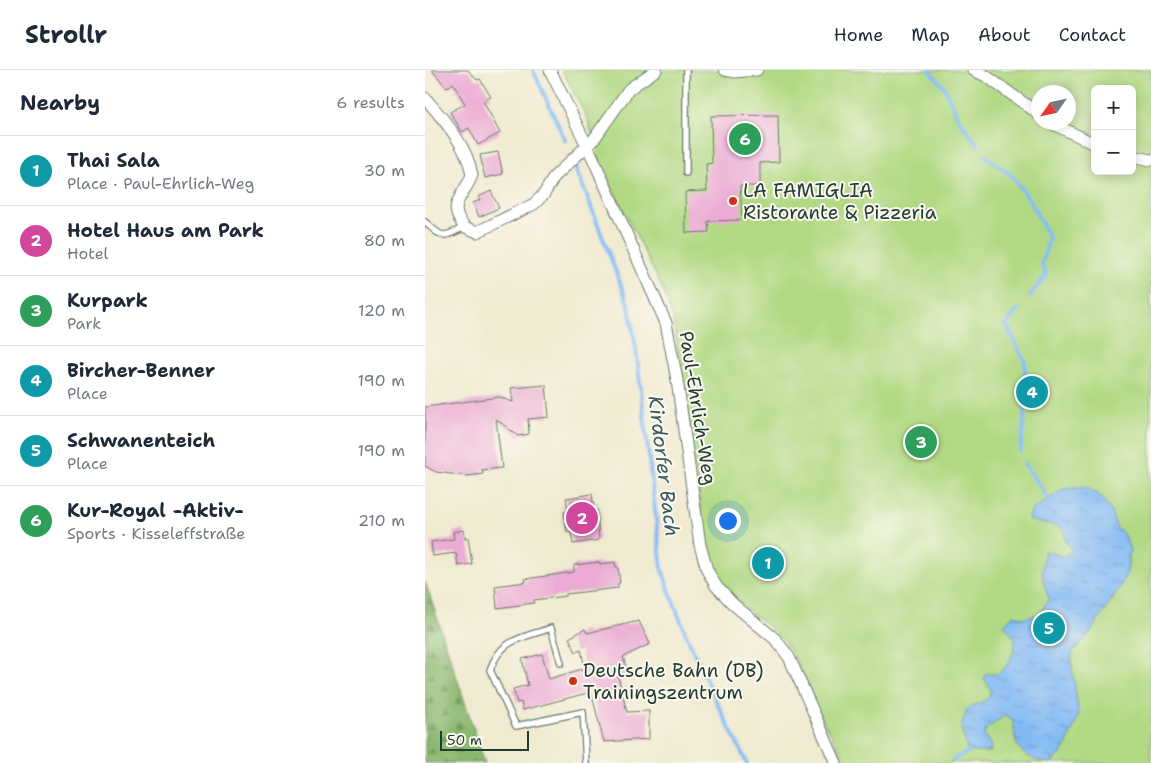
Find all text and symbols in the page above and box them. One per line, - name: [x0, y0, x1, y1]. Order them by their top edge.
- text: Strollr: [25, 19, 107, 51]
- text: Home: [834, 23, 883, 47]
- text: Map: [911, 23, 950, 47]
- text: About: [978, 23, 1031, 47]
- text: Contact: [1059, 23, 1126, 47]
- north arrow: [1031, 85, 1076, 130]
- map controls: [1091, 85, 1136, 175]
- button: +: [1091, 85, 1136, 130]
- text: Nearby: [20, 89, 100, 117]
- text: 6 results: [336, 92, 405, 113]
- pin: 6: [729, 120, 761, 158]
- button: −: [1091, 130, 1136, 175]
- text: Thai Sala: [67, 148, 160, 173]
- text: 1: [32, 160, 40, 181]
- text: 30 m: [364, 160, 405, 181]
- text: Place · Paul-Ehrlich-Weg: [67, 173, 254, 194]
- place label: LA FAMIGLIA Ristorante & Pizzeria: [743, 178, 937, 225]
- marker: LA FAMIGLIA Ristorante & Pizzeria: [727, 195, 739, 207]
- text: Hotel Haus am Park: [67, 218, 264, 243]
- text: 2: [30, 230, 42, 251]
- text: 80 m: [364, 230, 405, 251]
- text: Hotel: [67, 243, 108, 264]
- text: Kurpark: [67, 288, 148, 313]
- text: 3: [30, 300, 42, 321]
- text: 120 m: [358, 300, 405, 321]
- text: Park: [67, 313, 101, 334]
- street label: Paul-Ehrlich-Weg: [673, 329, 723, 487]
- text: Bircher-Benner: [67, 358, 215, 383]
- text: 4: [30, 370, 42, 391]
- text: 190 m: [358, 370, 405, 391]
- pin: 4: [1016, 373, 1048, 411]
- text: Place: [67, 383, 108, 404]
- water label: Kirdorfer Bach: [642, 394, 686, 538]
- pin: 3: [905, 423, 937, 461]
- text: Schwanenteich: [67, 428, 215, 453]
- text: 5: [31, 440, 41, 461]
- text: 190 m: [358, 440, 405, 461]
- text: Place: [67, 453, 108, 474]
- text: Kur-Royal -Aktiv-: [67, 498, 244, 523]
- pin: 2: [566, 499, 598, 537]
- your location: [715, 508, 741, 534]
- text: 6: [30, 510, 42, 531]
- text: 210 m: [358, 510, 405, 531]
- text: Sports · Kisseleffstraße: [67, 523, 245, 544]
- pin: 1: [752, 544, 784, 582]
- pin: 5: [1033, 609, 1065, 647]
- place label: Deutsche Bahn (DB) Trainingszentrum: [583, 658, 763, 705]
- marker: Deutsche Bahn (DB) Trainingszentrum: [567, 675, 579, 687]
- scale bar: [440, 728, 529, 751]
- text: 50 m: [447, 731, 482, 749]

